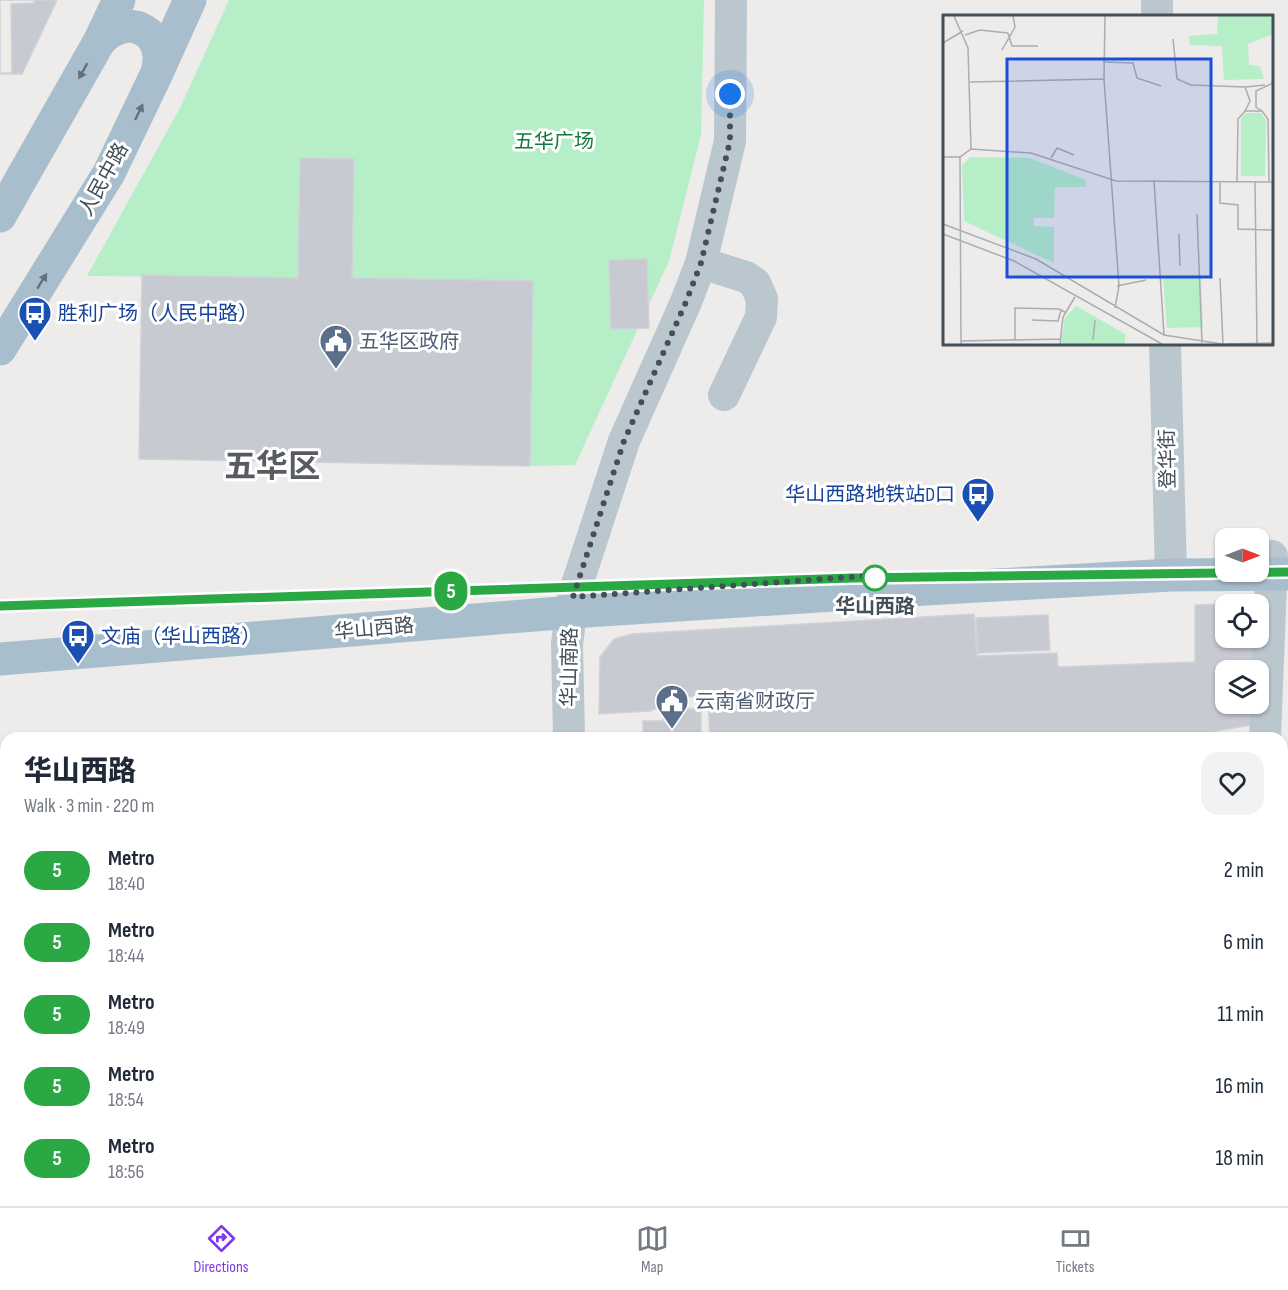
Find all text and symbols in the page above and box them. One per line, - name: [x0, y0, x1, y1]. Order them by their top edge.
- inset map: [943, 15, 1273, 345]
- one-way arrow: [78, 62, 88, 79]
- your location: [715, 79, 745, 109]
- one-way arrow: [134, 104, 143, 121]
- park label: 五华广场: [514, 130, 594, 154]
- street label: 人民中路: [74, 139, 134, 220]
- one-way arrow: [36, 273, 47, 289]
- bus stop icon: 胜利广场（人民中路）: [17, 295, 53, 342]
- place label: 胜利广场（人民中路）: [58, 302, 258, 326]
- public building icon: 五华区政府: [318, 323, 354, 370]
- place label: 五华区政府: [359, 330, 459, 354]
- street label: 登华街: [1155, 429, 1181, 489]
- district label: 五华区: [224, 448, 320, 487]
- bus stop icon: 华山西路地铁站D口: [960, 476, 996, 523]
- place label: 华山西路地铁站D口: [785, 483, 955, 507]
- north arrow: [1215, 528, 1269, 582]
- map controls: [1215, 528, 1269, 714]
- marker: 华山西路: [862, 565, 888, 591]
- line badge: 5: [432, 572, 470, 610]
- text: 5: [446, 579, 456, 604]
- button: locate: [1215, 594, 1269, 648]
- place label: 华山西路: [835, 595, 915, 619]
- street label: 华山西路: [333, 614, 415, 644]
- bus stop icon: 文庙（华山西路）: [60, 618, 96, 665]
- place label: 文庙（华山西路）: [101, 625, 261, 649]
- street label: 华山南路: [557, 627, 583, 707]
- button: layers: [1215, 660, 1269, 714]
- public building icon: 云南省财政厅: [654, 683, 690, 730]
- place label: 云南省财政厅: [695, 690, 815, 714]
- button: heart: [1201, 752, 1264, 815]
- text: 华山西路: [24, 755, 136, 788]
- text: Walk · 3 min · 220 m: [24, 794, 154, 818]
- text: Metro: [108, 845, 155, 872]
- text: 2 min: [1224, 857, 1264, 884]
- text: 5: [52, 858, 62, 883]
- text: 18:40: [108, 872, 145, 896]
- text: Metro: [108, 917, 155, 944]
- text: 6 min: [1223, 929, 1264, 956]
- text: 5: [52, 930, 62, 955]
- text: 18:44: [108, 944, 144, 968]
- text: Metro: [108, 989, 155, 1016]
- text: 11 min: [1217, 1001, 1264, 1028]
- text: 5: [52, 1002, 62, 1027]
- text: 18:49: [108, 1016, 145, 1040]
- text: Metro: [108, 1061, 155, 1088]
- text: 16 min: [1216, 1073, 1264, 1100]
- text: 5: [52, 1074, 62, 1099]
- text: 18:54: [108, 1088, 144, 1112]
- text: Metro: [108, 1133, 155, 1160]
- text: 18 min: [1216, 1145, 1264, 1172]
- text: 5: [52, 1146, 62, 1171]
- text: 18:56: [108, 1160, 144, 1184]
- tab: Directions: [194, 1222, 249, 1277]
- tab: Map: [636, 1222, 669, 1277]
- tab: Tickets: [1056, 1222, 1094, 1277]

